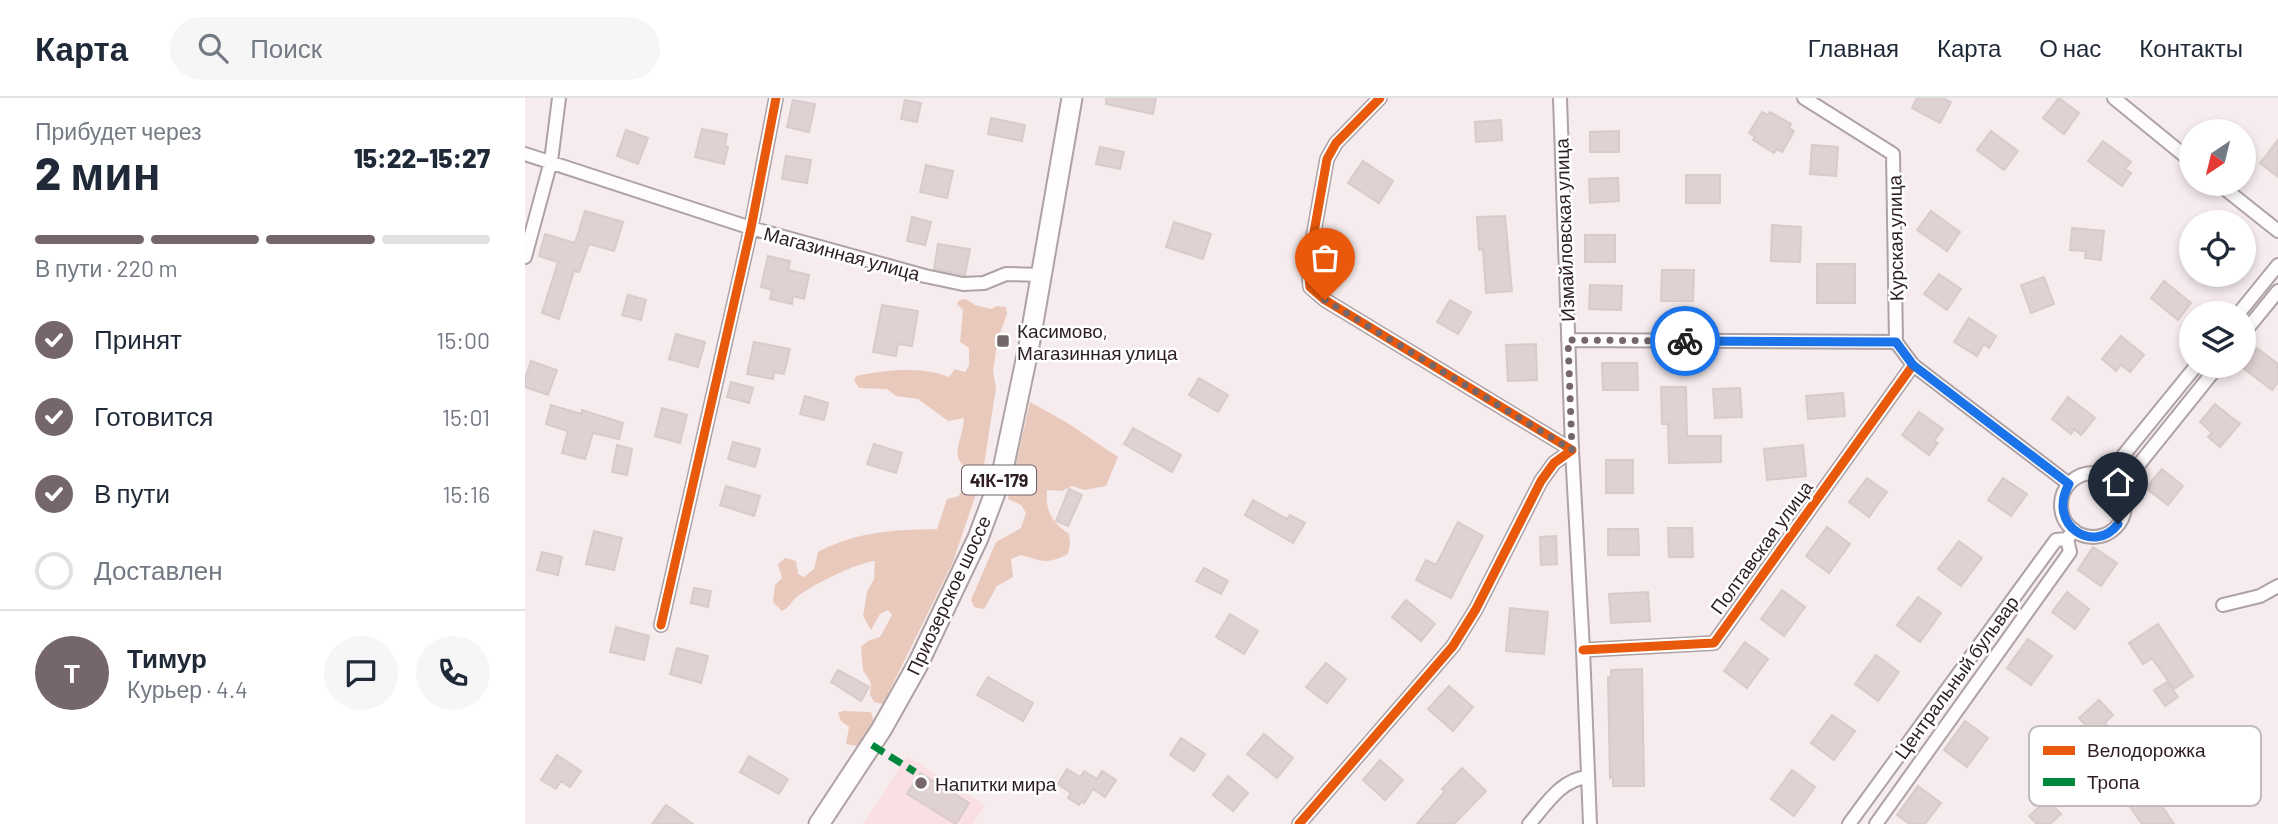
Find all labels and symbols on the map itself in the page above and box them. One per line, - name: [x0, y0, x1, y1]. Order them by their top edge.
- north arrow: [2179, 119, 2256, 196]
- street label: Измайловская улица: [1549, 137, 1579, 322]
- street label: Курская улица: [1882, 174, 1908, 301]
- street label: Магазинная улица: [761, 221, 923, 285]
- pin: [1295, 228, 1355, 300]
- courier: [1650, 306, 1720, 376]
- place label: Касимово, Магазинная улица: [1017, 319, 1178, 364]
- marker: Касимово, Магазинная улица: [995, 333, 1011, 349]
- pin: [2088, 452, 2148, 524]
- road number: 41К-179: [962, 466, 1036, 494]
- street label: Полтавская улица: [1705, 476, 1817, 618]
- street label: Приозерское шоссе: [901, 512, 995, 678]
- street label: Центральный бульвар: [1889, 591, 2023, 763]
- legend: [2029, 726, 2261, 806]
- text: Велодорожка: [2087, 738, 2206, 761]
- text: Тропа: [2087, 770, 2140, 793]
- place label: Напитки мира: [935, 772, 1057, 795]
- marker: Напитки мира: [913, 775, 929, 791]

